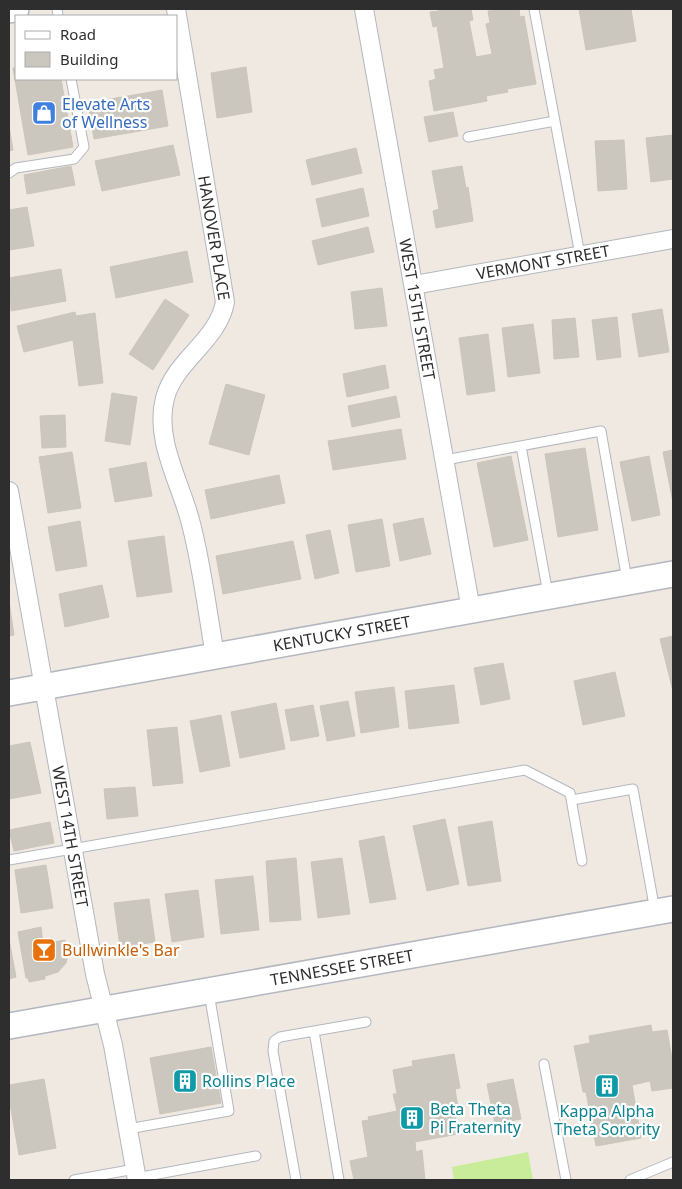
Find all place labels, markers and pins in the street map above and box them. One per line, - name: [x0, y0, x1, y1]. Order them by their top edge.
- place label: Elevate Arts of Wellness: [62, 93, 150, 133]
- shop icon: Elevate Arts of Wellness: [31, 100, 57, 126]
- bar icon: Bullwinkle's Bar: [31, 937, 57, 963]
- place label: Bullwinkle's Bar: [62, 939, 180, 961]
- building icon: Rollins Place: [172, 1068, 198, 1094]
- place label: Rollins Place: [202, 1070, 295, 1092]
- building icon: Kappa Alpha Theta Sorority: [594, 1073, 620, 1099]
- place label: Beta Theta Pi Fraternity: [430, 1098, 522, 1138]
- place label: Kappa Alpha Theta Sorority: [554, 1100, 661, 1140]
- building icon: Beta Theta Pi Fraternity: [399, 1105, 425, 1131]

